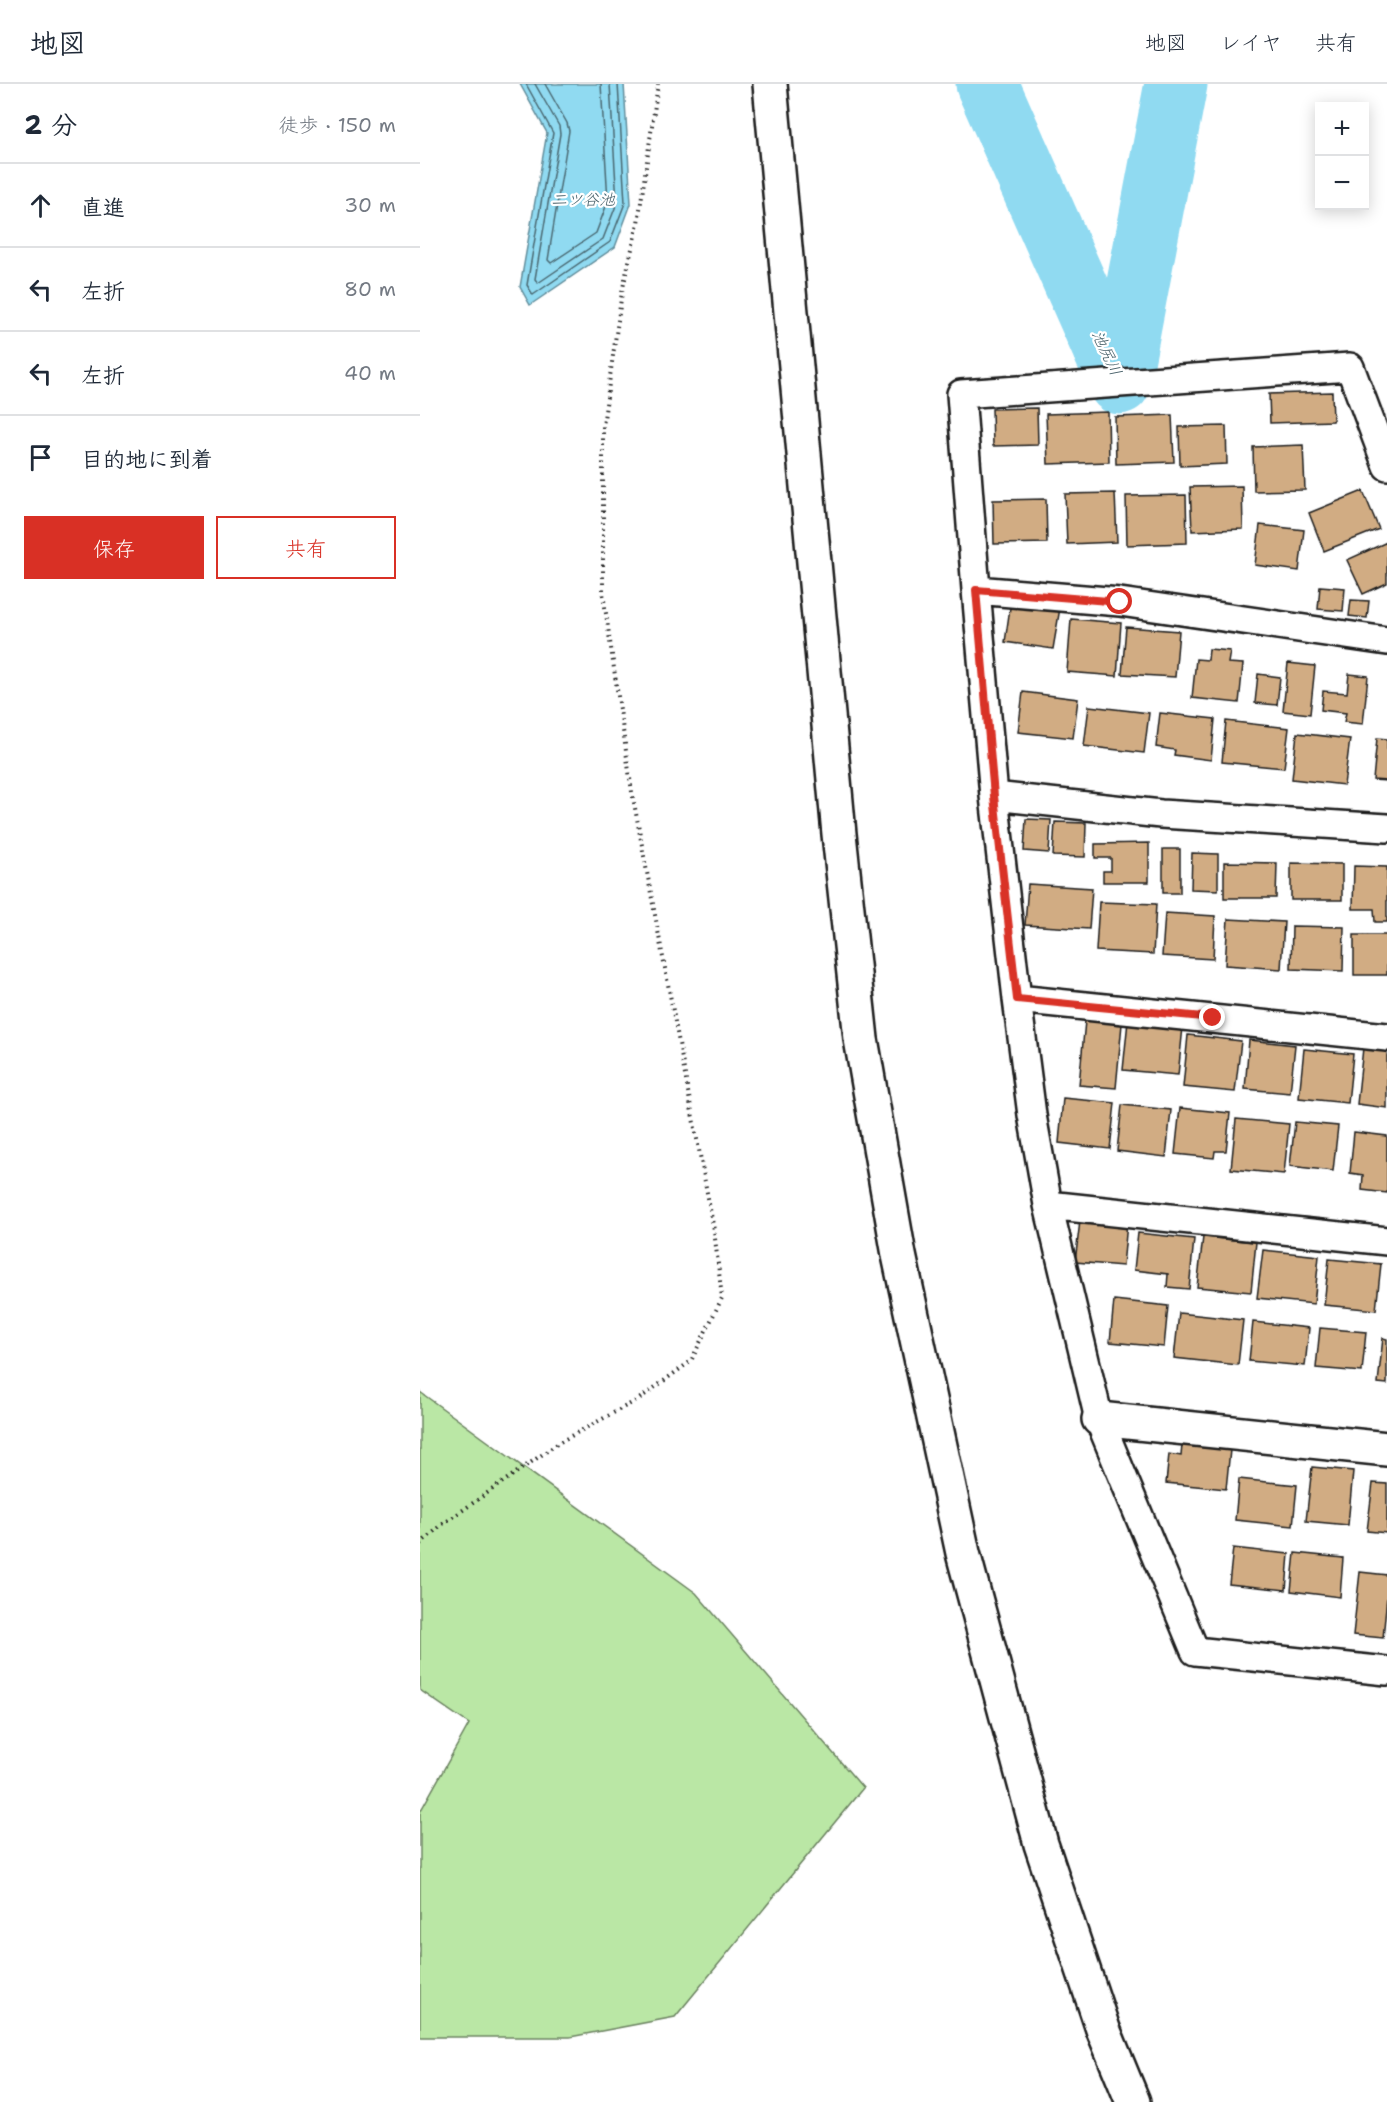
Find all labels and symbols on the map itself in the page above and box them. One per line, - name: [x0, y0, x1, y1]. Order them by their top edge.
- water label: 二ツ谷池: [551, 189, 616, 210]
- water label: 池尻川: [1087, 327, 1127, 379]
- route start: [1106, 588, 1132, 614]
- route end: [1199, 1004, 1225, 1030]

